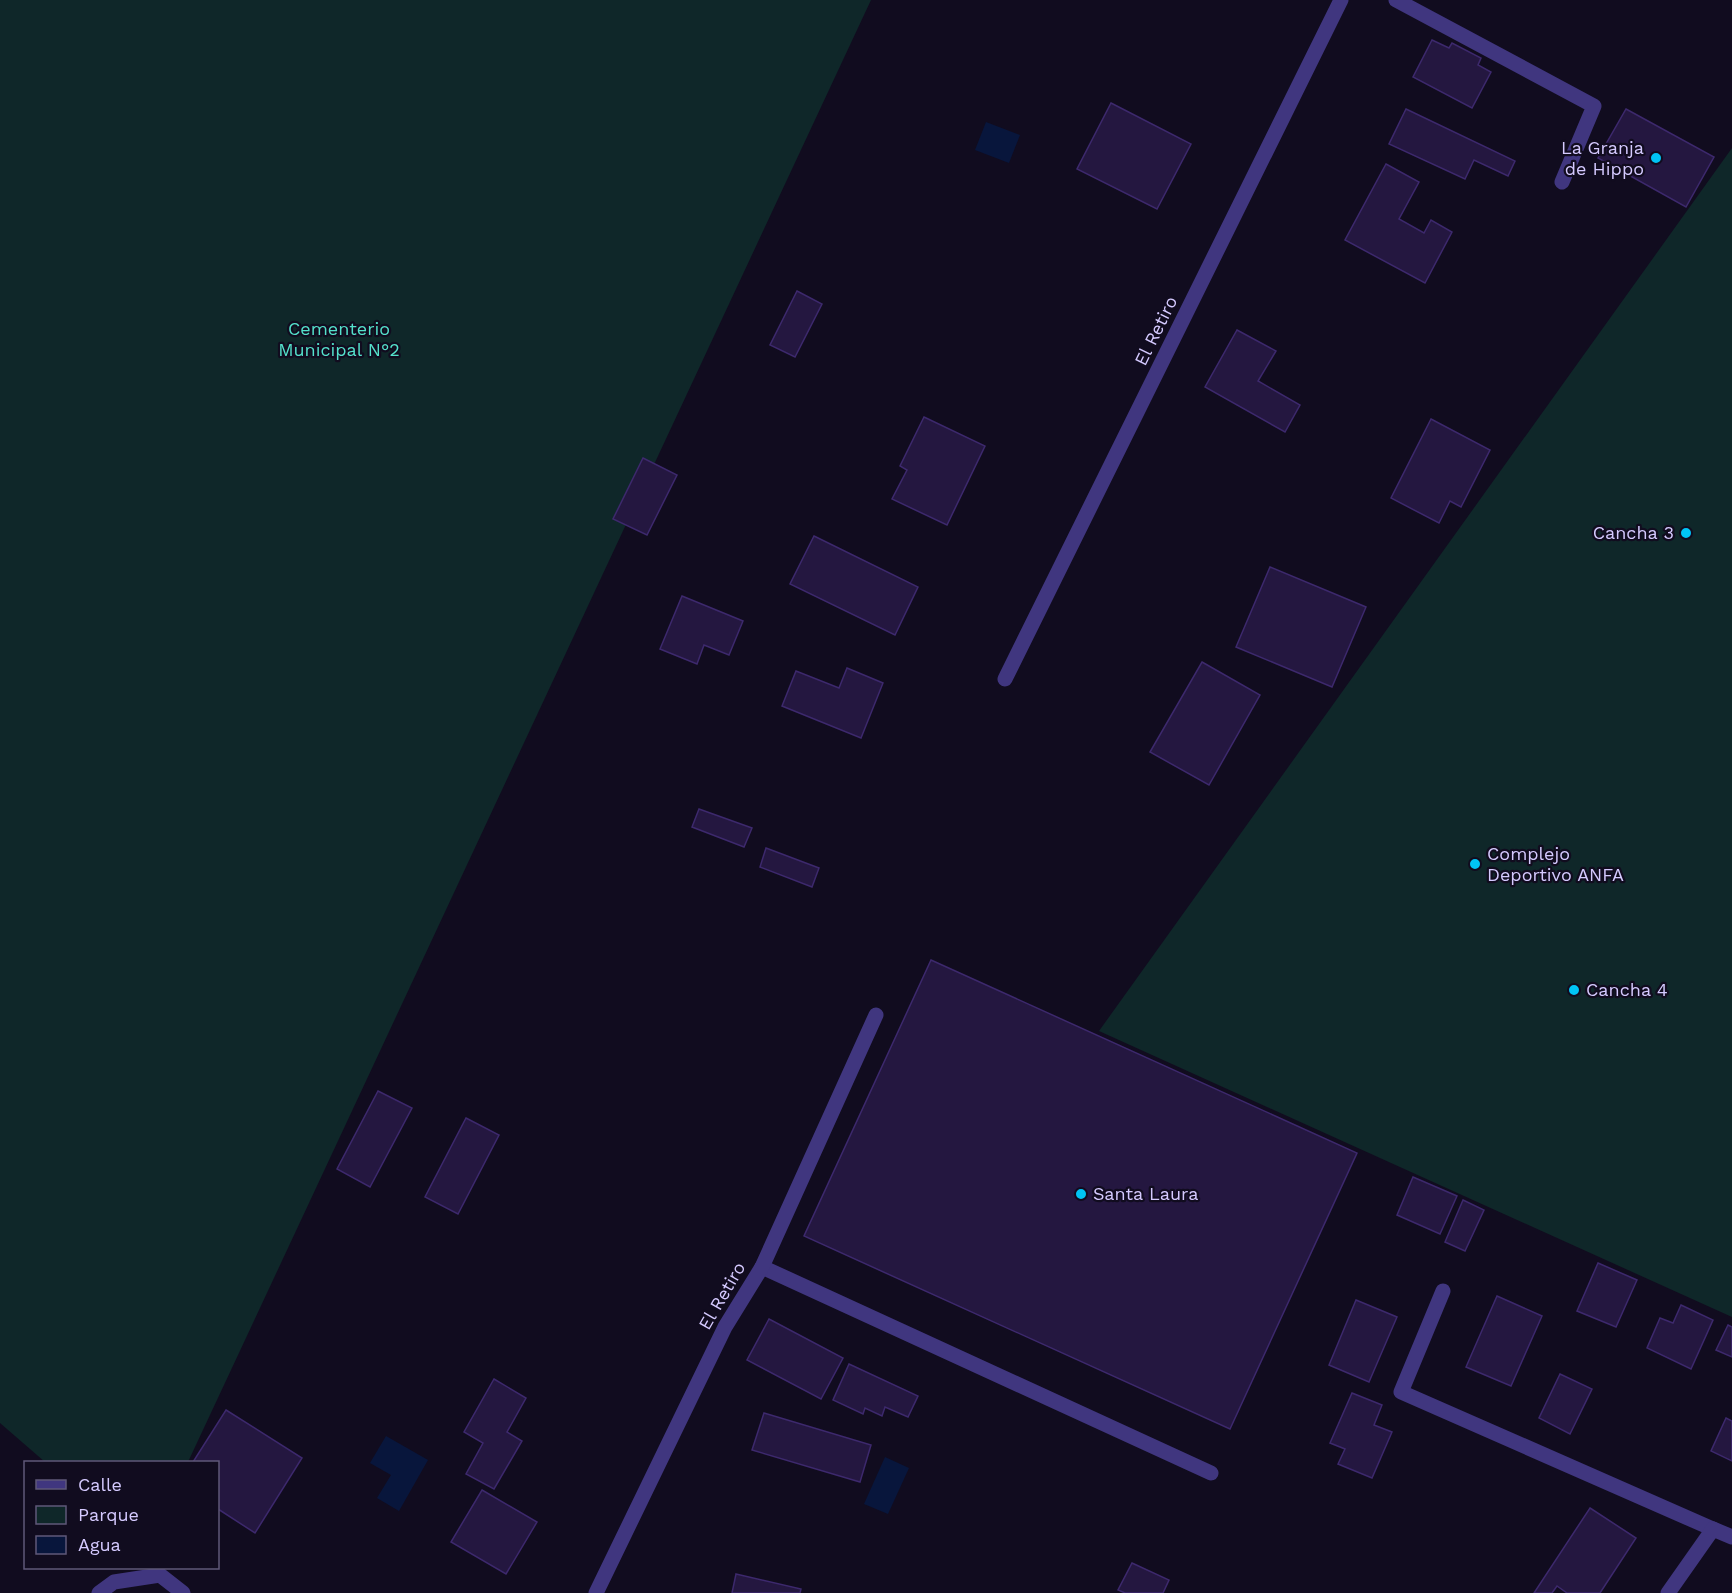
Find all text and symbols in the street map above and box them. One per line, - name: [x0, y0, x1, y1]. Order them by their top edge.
- place label: La Granja de Hippo: [1561, 137, 1644, 179]
- marker: La Granja de Hippo: [1649, 151, 1663, 165]
- street label: El Retiro: [1130, 293, 1181, 369]
- park label: Cementerio Municipal N°2: [278, 318, 400, 360]
- place label: Cancha 3: [1593, 522, 1674, 543]
- marker: Cancha 3: [1679, 526, 1693, 540]
- place label: Complejo Deportivo ANFA: [1487, 843, 1624, 885]
- marker: Complejo Deportivo ANFA: [1468, 857, 1482, 871]
- place label: Cancha 4: [1586, 979, 1668, 1000]
- marker: Cancha 4: [1567, 983, 1581, 997]
- place label: Santa Laura: [1093, 1183, 1198, 1204]
- marker: Santa Laura: [1074, 1187, 1088, 1201]
- street label: El Retiro: [694, 1258, 749, 1333]
- legend: [24, 1461, 219, 1569]
- text: Calle: [78, 1474, 122, 1495]
- text: Parque: [78, 1504, 139, 1525]
- text: Agua: [78, 1534, 121, 1555]

